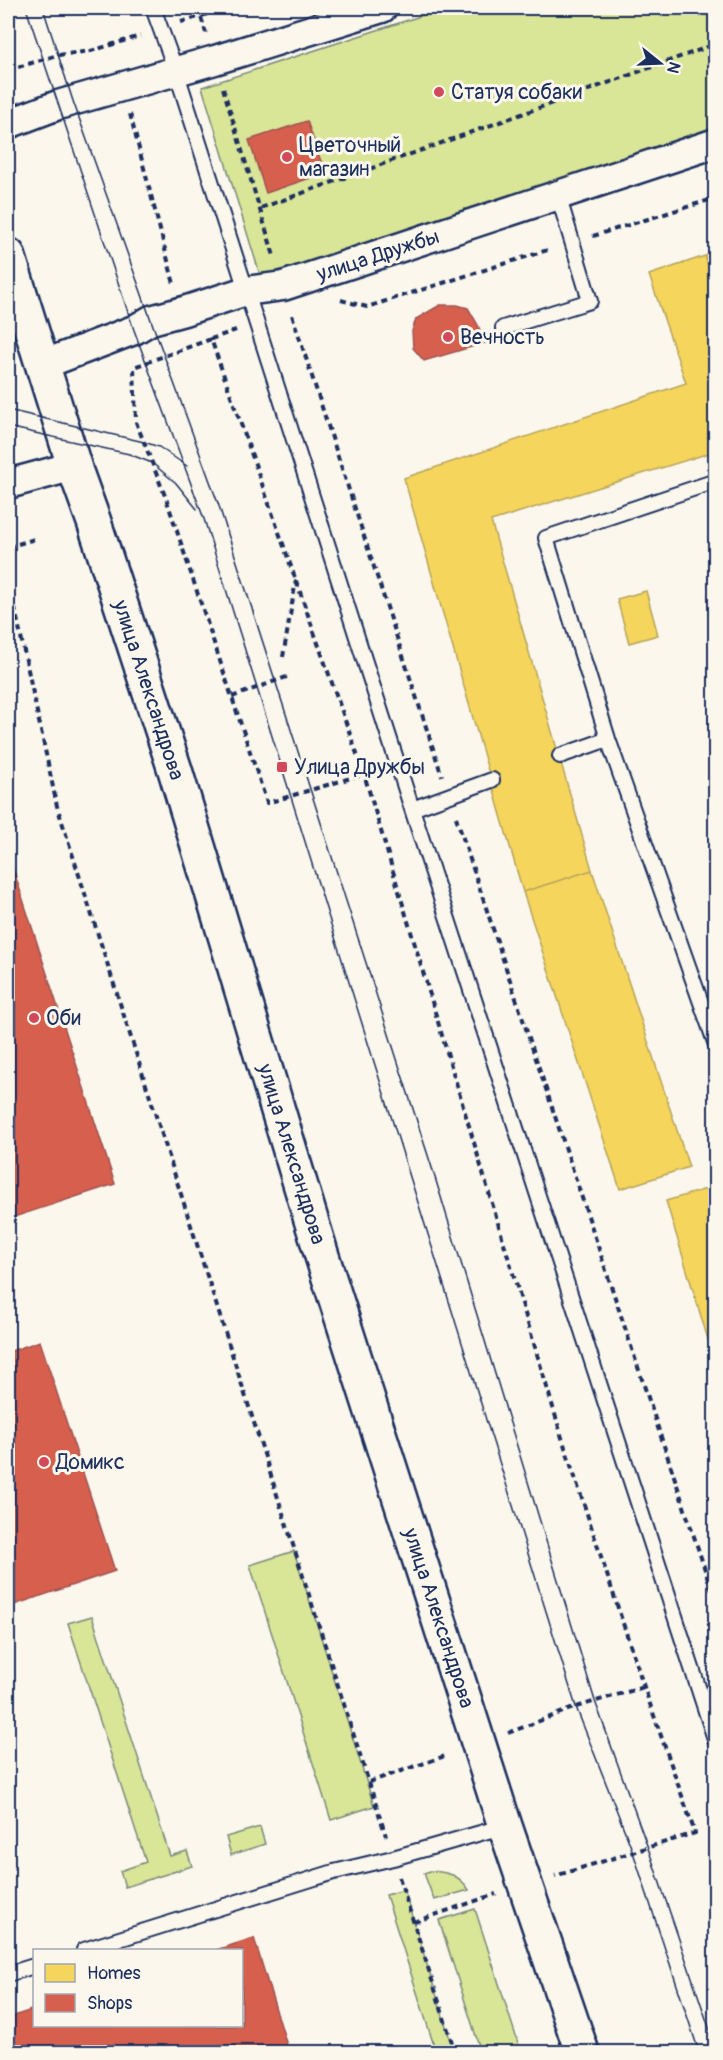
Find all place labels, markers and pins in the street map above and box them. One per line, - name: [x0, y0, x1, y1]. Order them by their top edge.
- place label: Статуя собаки: [451, 79, 582, 106]
- marker: Статуя собаки: [432, 85, 446, 99]
- place label: Цветочный магазин: [299, 132, 401, 183]
- marker: Цветочный магазин: [280, 150, 294, 164]
- place label: Вечность: [460, 324, 545, 351]
- marker: Вечность: [441, 330, 455, 344]
- place label: Улица Дружбы: [294, 754, 425, 781]
- marker: Улица Дружбы: [275, 760, 289, 774]
- place label: Оби: [46, 1005, 81, 1032]
- marker: Оби: [27, 1011, 41, 1025]
- place label: Домикс: [55, 1449, 125, 1476]
- marker: Домикс: [37, 1455, 51, 1469]

